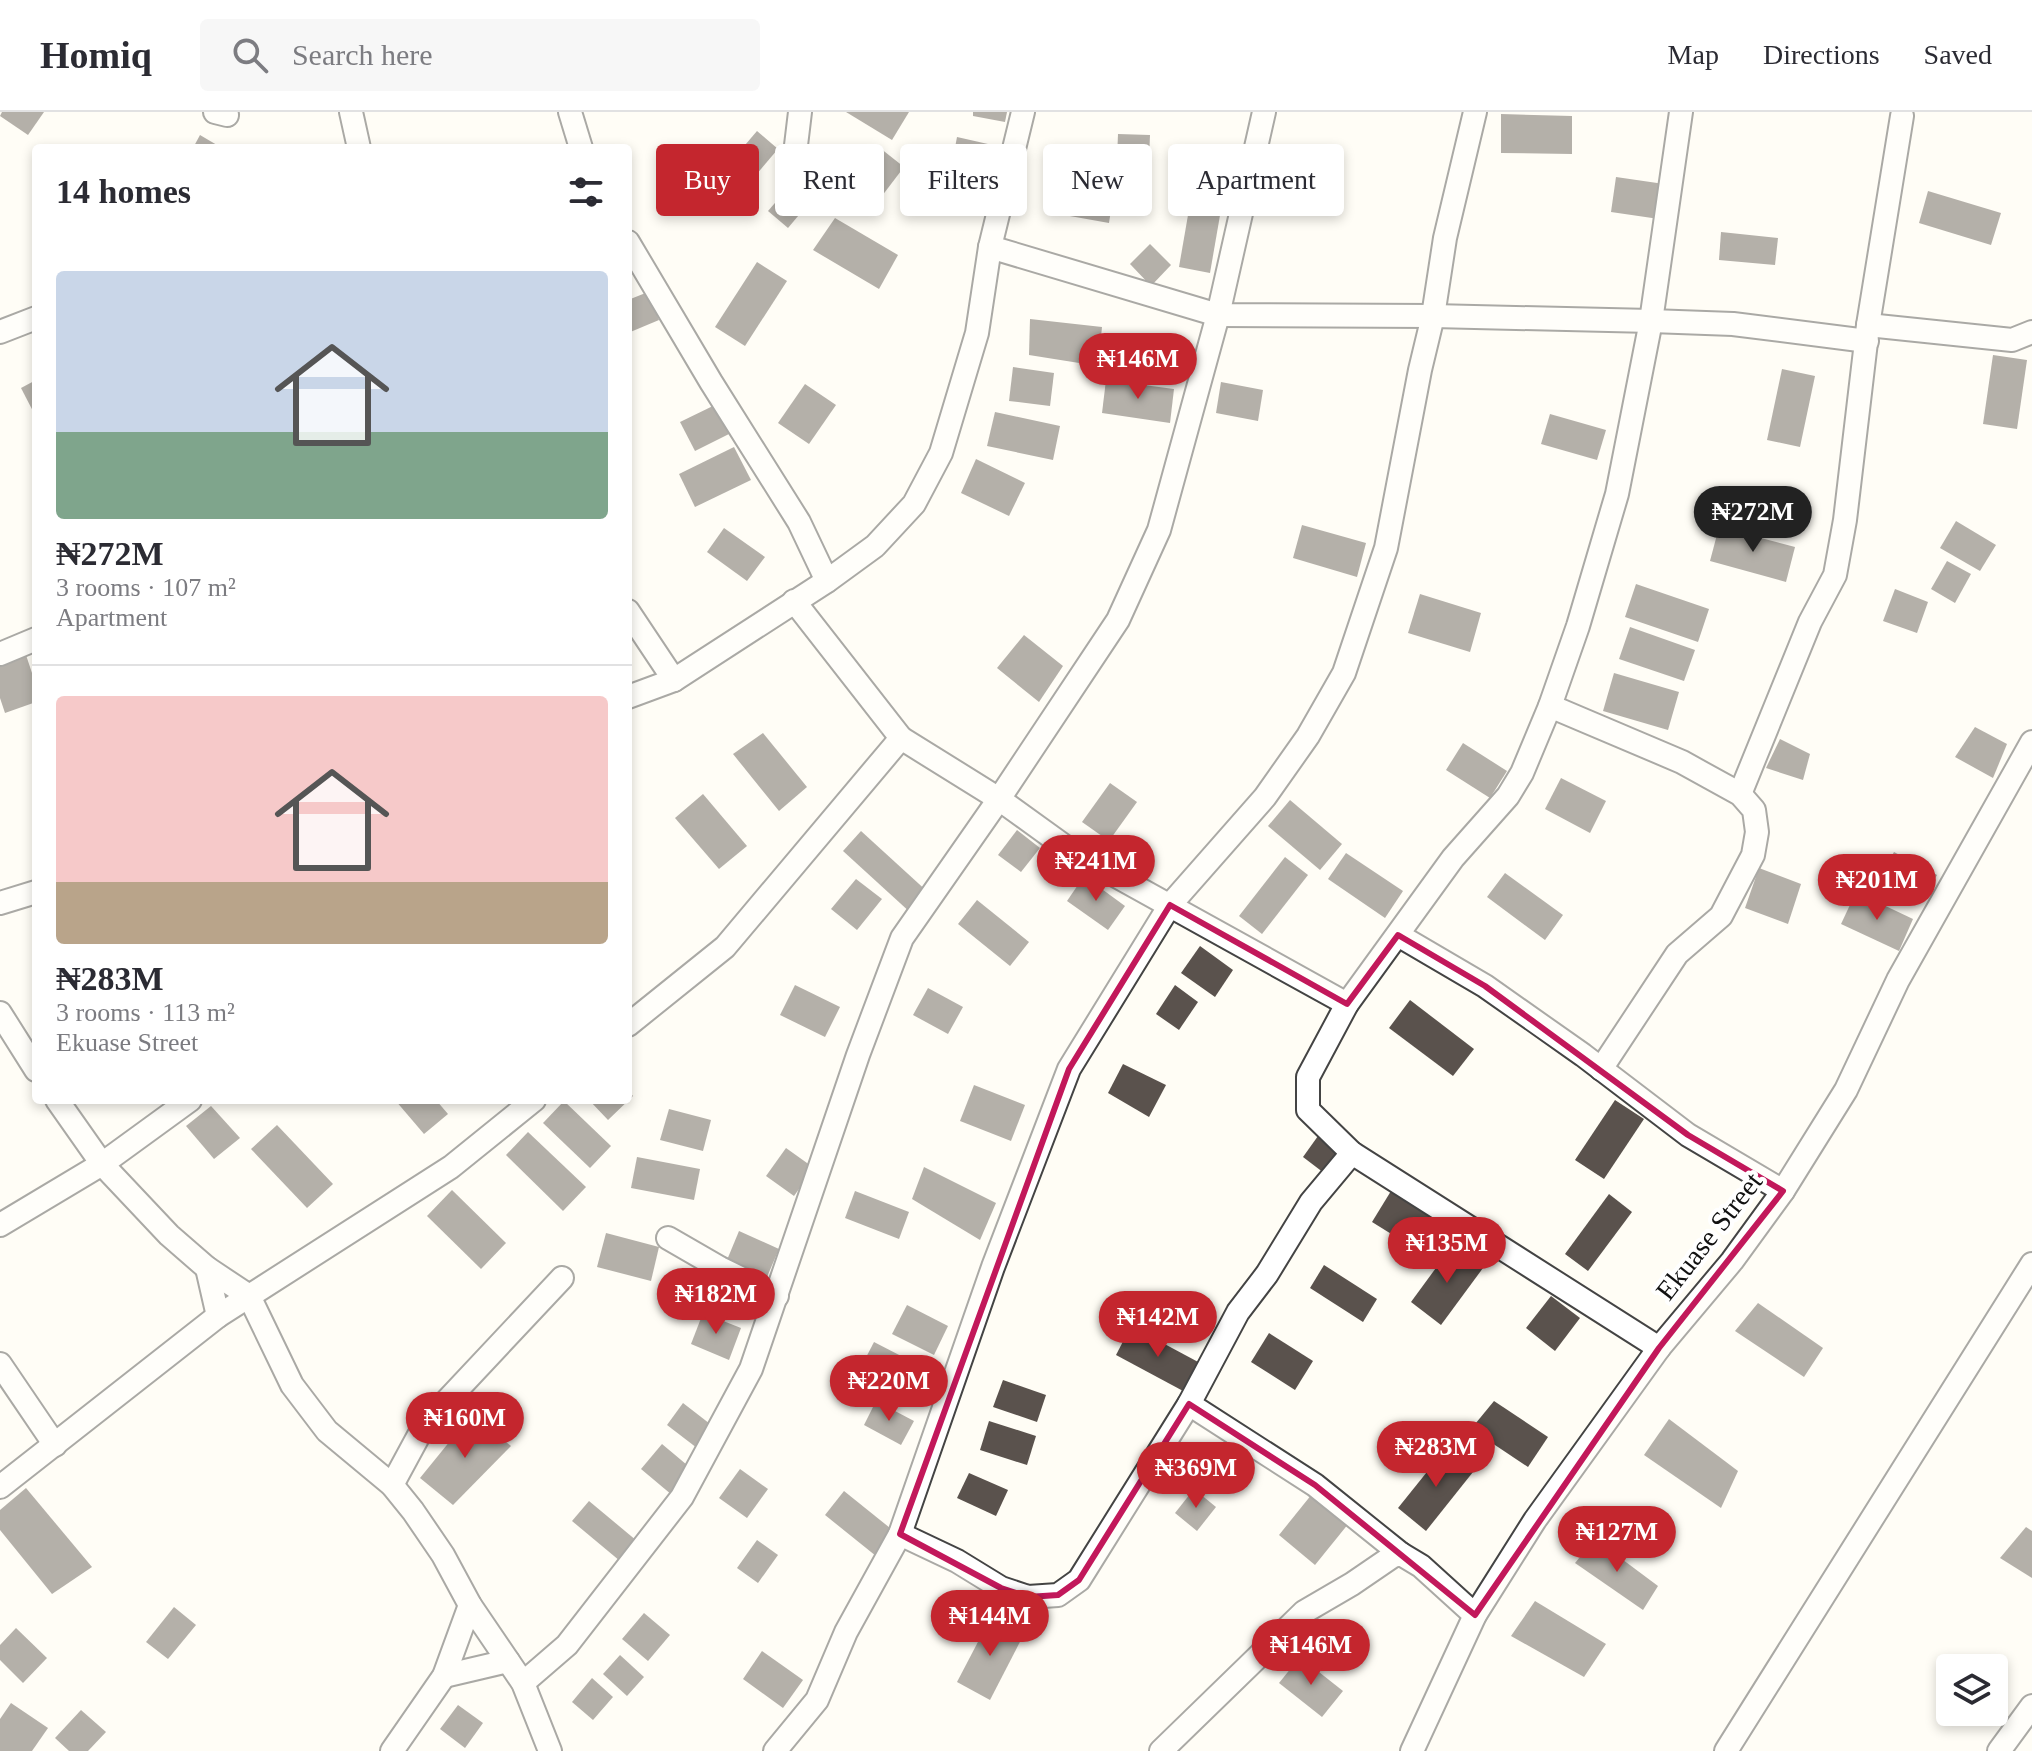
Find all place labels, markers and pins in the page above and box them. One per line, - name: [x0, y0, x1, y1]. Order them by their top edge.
- pin: ₦146M: [1082, 333, 1194, 401]
- pin: ₦272M: [1697, 486, 1809, 554]
- pin: ₦241M: [1040, 835, 1152, 903]
- pin: ₦201M: [1821, 854, 1933, 922]
- pin: ₦135M: [1391, 1217, 1503, 1285]
- pin: ₦182M: [660, 1268, 772, 1336]
- pin: ₦142M: [1102, 1291, 1214, 1359]
- pin: ₦220M: [833, 1355, 945, 1423]
- pin: ₦160M: [409, 1392, 521, 1460]
- pin: ₦283M: [1380, 1421, 1492, 1489]
- pin: ₦369M: [1140, 1442, 1252, 1510]
- pin: ₦127M: [1561, 1506, 1673, 1574]
- pin: ₦144M: [934, 1590, 1046, 1658]
- pin: ₦146M: [1255, 1619, 1367, 1687]

